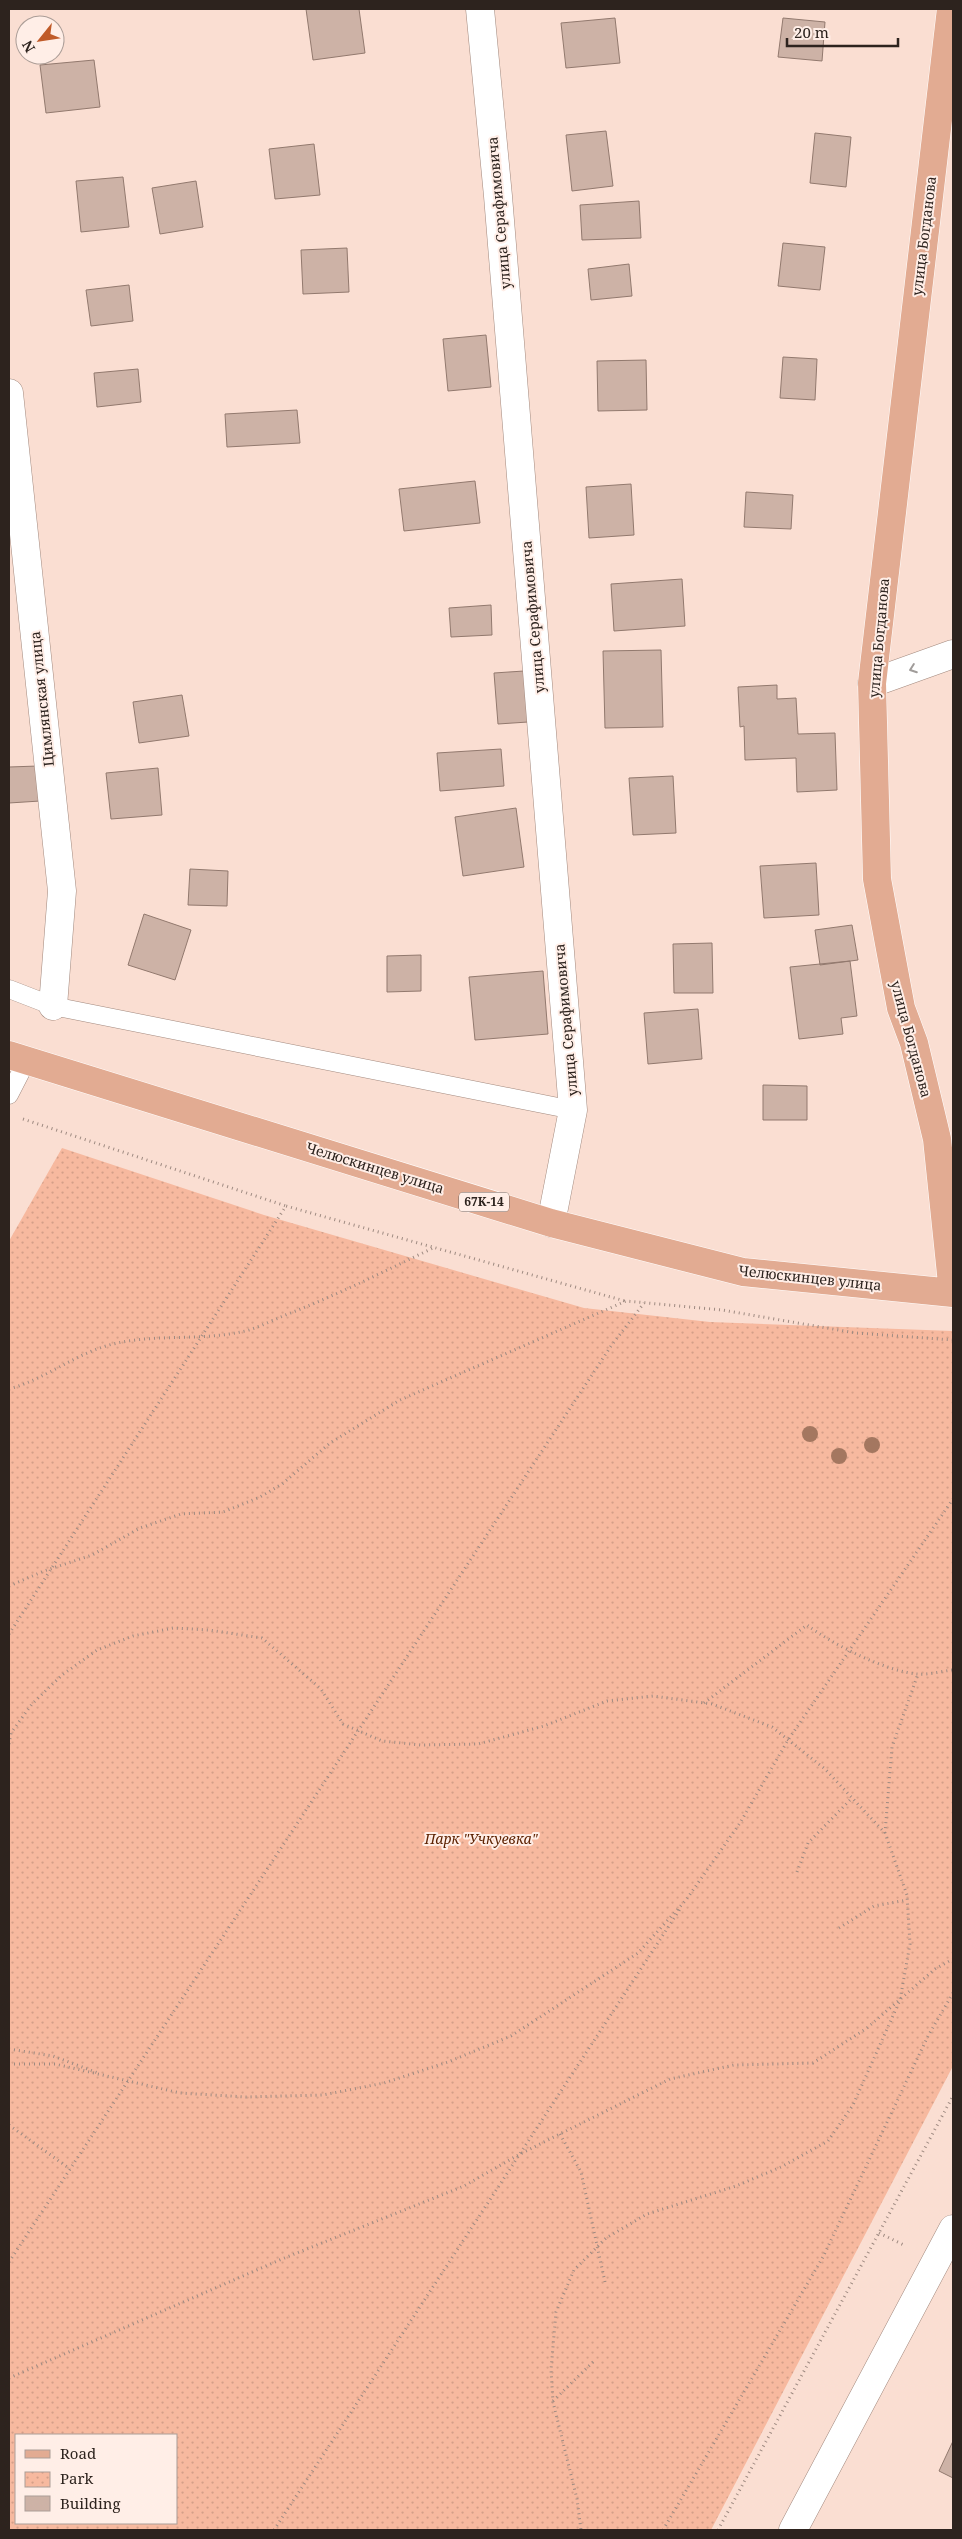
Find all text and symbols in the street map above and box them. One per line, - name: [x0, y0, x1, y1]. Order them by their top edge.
- north arrow: [15, 15, 65, 65]
- scale bar: [787, 15, 898, 47]
- text: 20 m: [794, 22, 829, 42]
- text: N: [17, 37, 39, 56]
- street label: улица Серафимовича: [482, 136, 515, 290]
- street label: улица Богданова: [907, 175, 940, 297]
- street label: улица Серафимовича: [516, 540, 549, 694]
- street label: улица Богданова: [864, 577, 893, 699]
- street label: Цимлянская улица: [25, 630, 58, 768]
- one-way arrow: [909, 663, 917, 673]
- street label: улица Серафимовича: [549, 943, 582, 1097]
- street label: улица Богданова: [887, 978, 936, 1099]
- street label: Челюскинцев улица: [304, 1137, 447, 1198]
- road number: 67К-14: [459, 1192, 509, 1212]
- street label: Челюскинцев улица: [738, 1261, 882, 1294]
- park label: Парк "Учкуевка": [424, 1829, 539, 1848]
- legend: [15, 2434, 178, 2524]
- text: Road: [60, 2443, 96, 2463]
- text: Park: [60, 2468, 94, 2488]
- text: Building: [60, 2493, 121, 2513]

